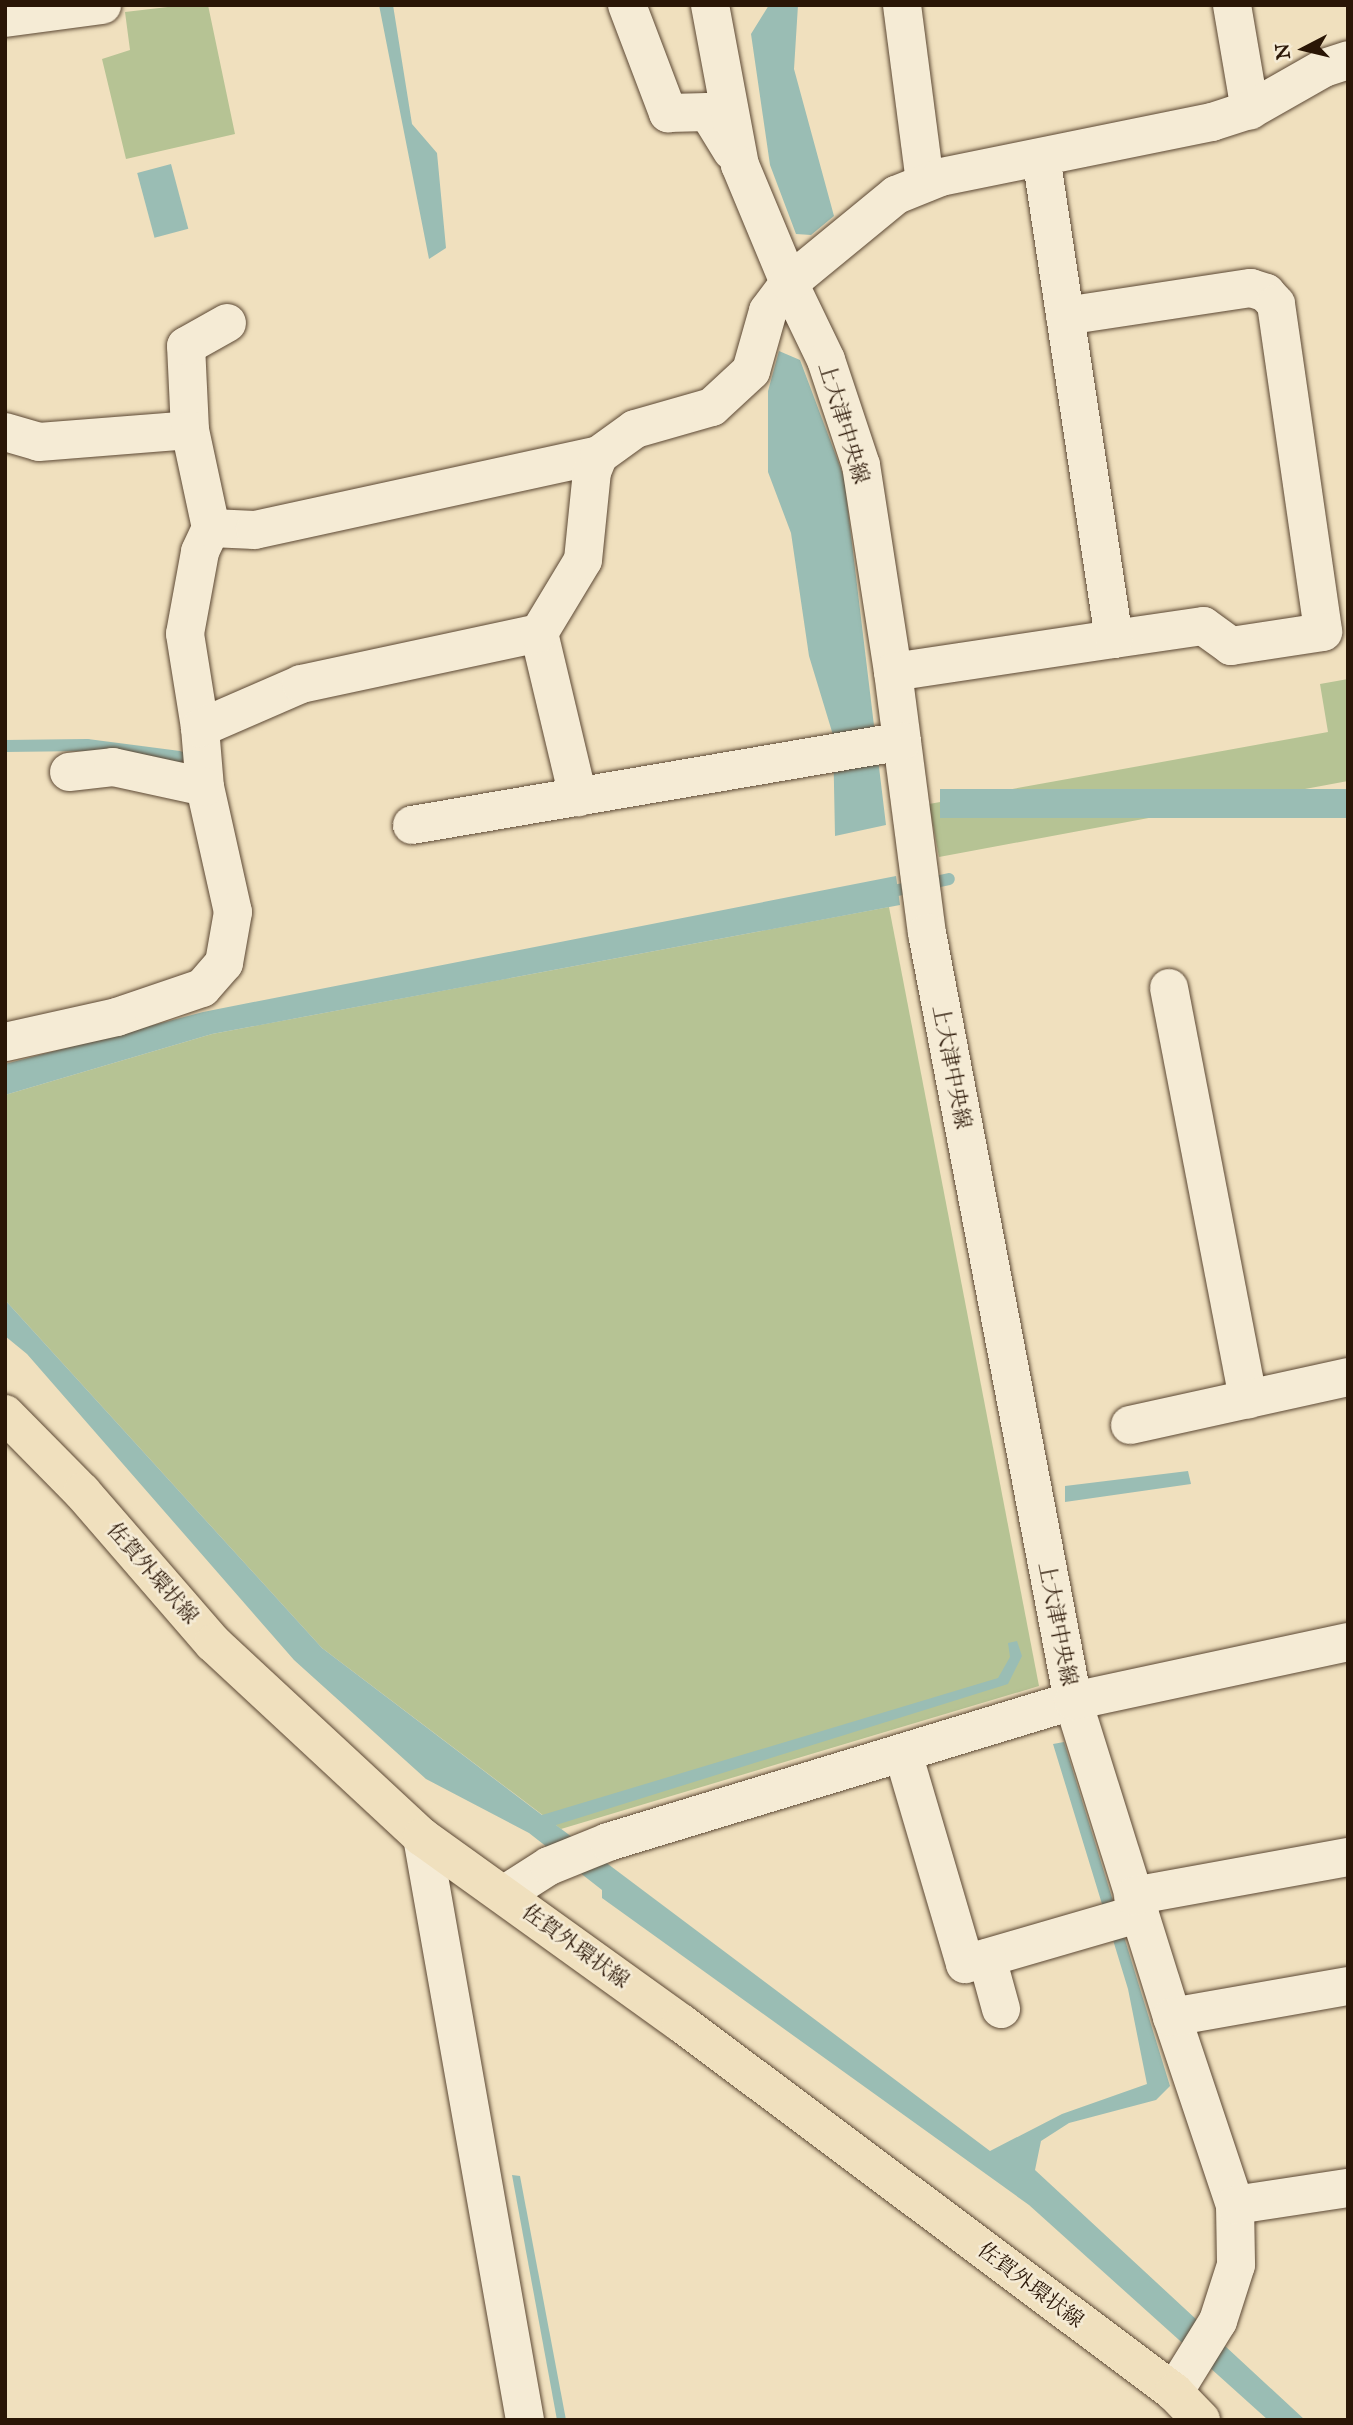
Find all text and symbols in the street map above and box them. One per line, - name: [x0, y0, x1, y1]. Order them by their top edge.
- north arrow: [1269, 14, 1339, 84]
- text: N: [1270, 42, 1295, 61]
- street label: 上大津中央線: [814, 359, 874, 487]
- street label: 上大津中央線: [928, 1003, 976, 1131]
- street label: 佐賀外環状線: [102, 1517, 204, 1629]
- street label: 上大津中央線: [1034, 1560, 1082, 1688]
- street label: 佐賀外環状線: [518, 1899, 634, 1993]
- street label: 佐賀外環状線: [973, 2237, 1089, 2333]

